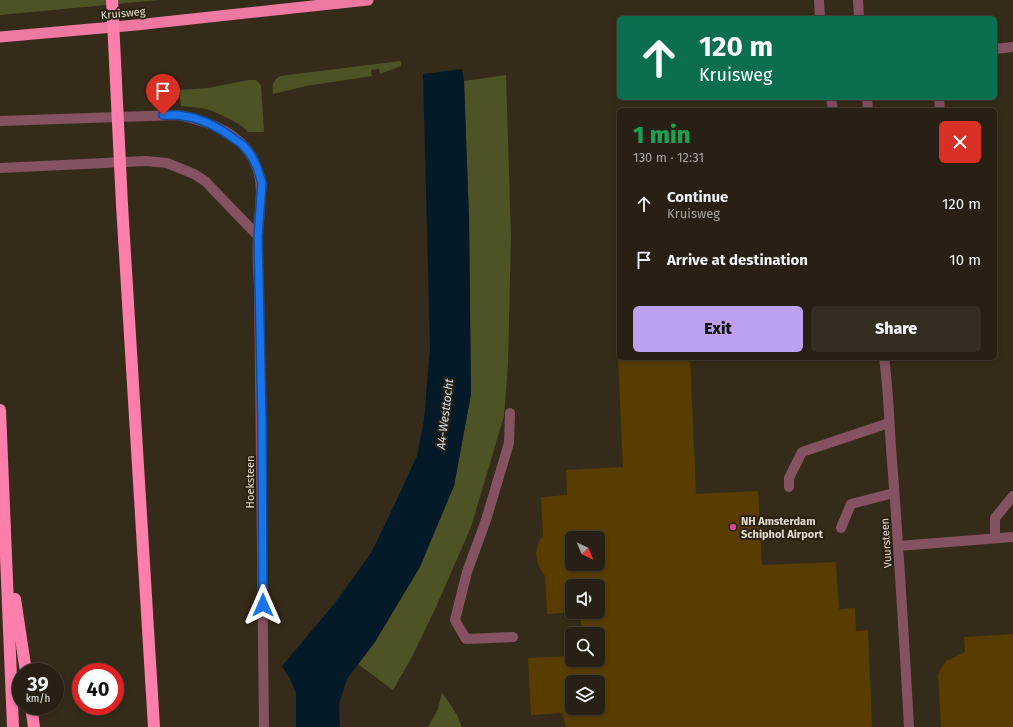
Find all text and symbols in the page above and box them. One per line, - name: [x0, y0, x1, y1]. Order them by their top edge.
- street label: Kruisweg: [100, 5, 146, 22]
- text: 120 m: [699, 30, 773, 63]
- icon: ahead: [633, 32, 685, 84]
- text: Kruisweg: [699, 64, 772, 86]
- pin: [146, 74, 180, 115]
- icon: arrive: [152, 80, 174, 102]
- text: 1 min: [633, 121, 691, 149]
- button: close: [939, 121, 981, 163]
- text: 130 m · 12:31: [633, 150, 704, 165]
- text: Continue: [667, 188, 728, 206]
- icon: ahead: [633, 193, 655, 215]
- text: 120 m: [942, 195, 981, 213]
- text: Kruisweg: [667, 206, 720, 221]
- icon: arrive: [633, 249, 655, 271]
- text: Arrive at destination: [667, 251, 808, 269]
- text: 10 m: [949, 251, 981, 269]
- button: Exit: [633, 306, 803, 352]
- button: Share: [811, 306, 981, 352]
- water label: A4-Westtocht: [434, 377, 456, 451]
- street label: Hoeksteen: [244, 456, 257, 508]
- place label: NH Amsterdam Schiphol Airport: [741, 515, 824, 541]
- street label: Vuursteen: [878, 517, 895, 568]
- marker: NH Amsterdam Schiphol Airport: [728, 522, 738, 532]
- north arrow: [565, 531, 605, 571]
- map controls: [565, 531, 605, 715]
- button: sound: [565, 579, 605, 619]
- position arrow: [242, 584, 284, 626]
- button: search: [565, 627, 605, 667]
- speed limit sign: 40: [72, 663, 124, 715]
- text: 39: [27, 672, 49, 696]
- button: layers: [565, 675, 605, 715]
- text: km/h: [26, 693, 50, 705]

